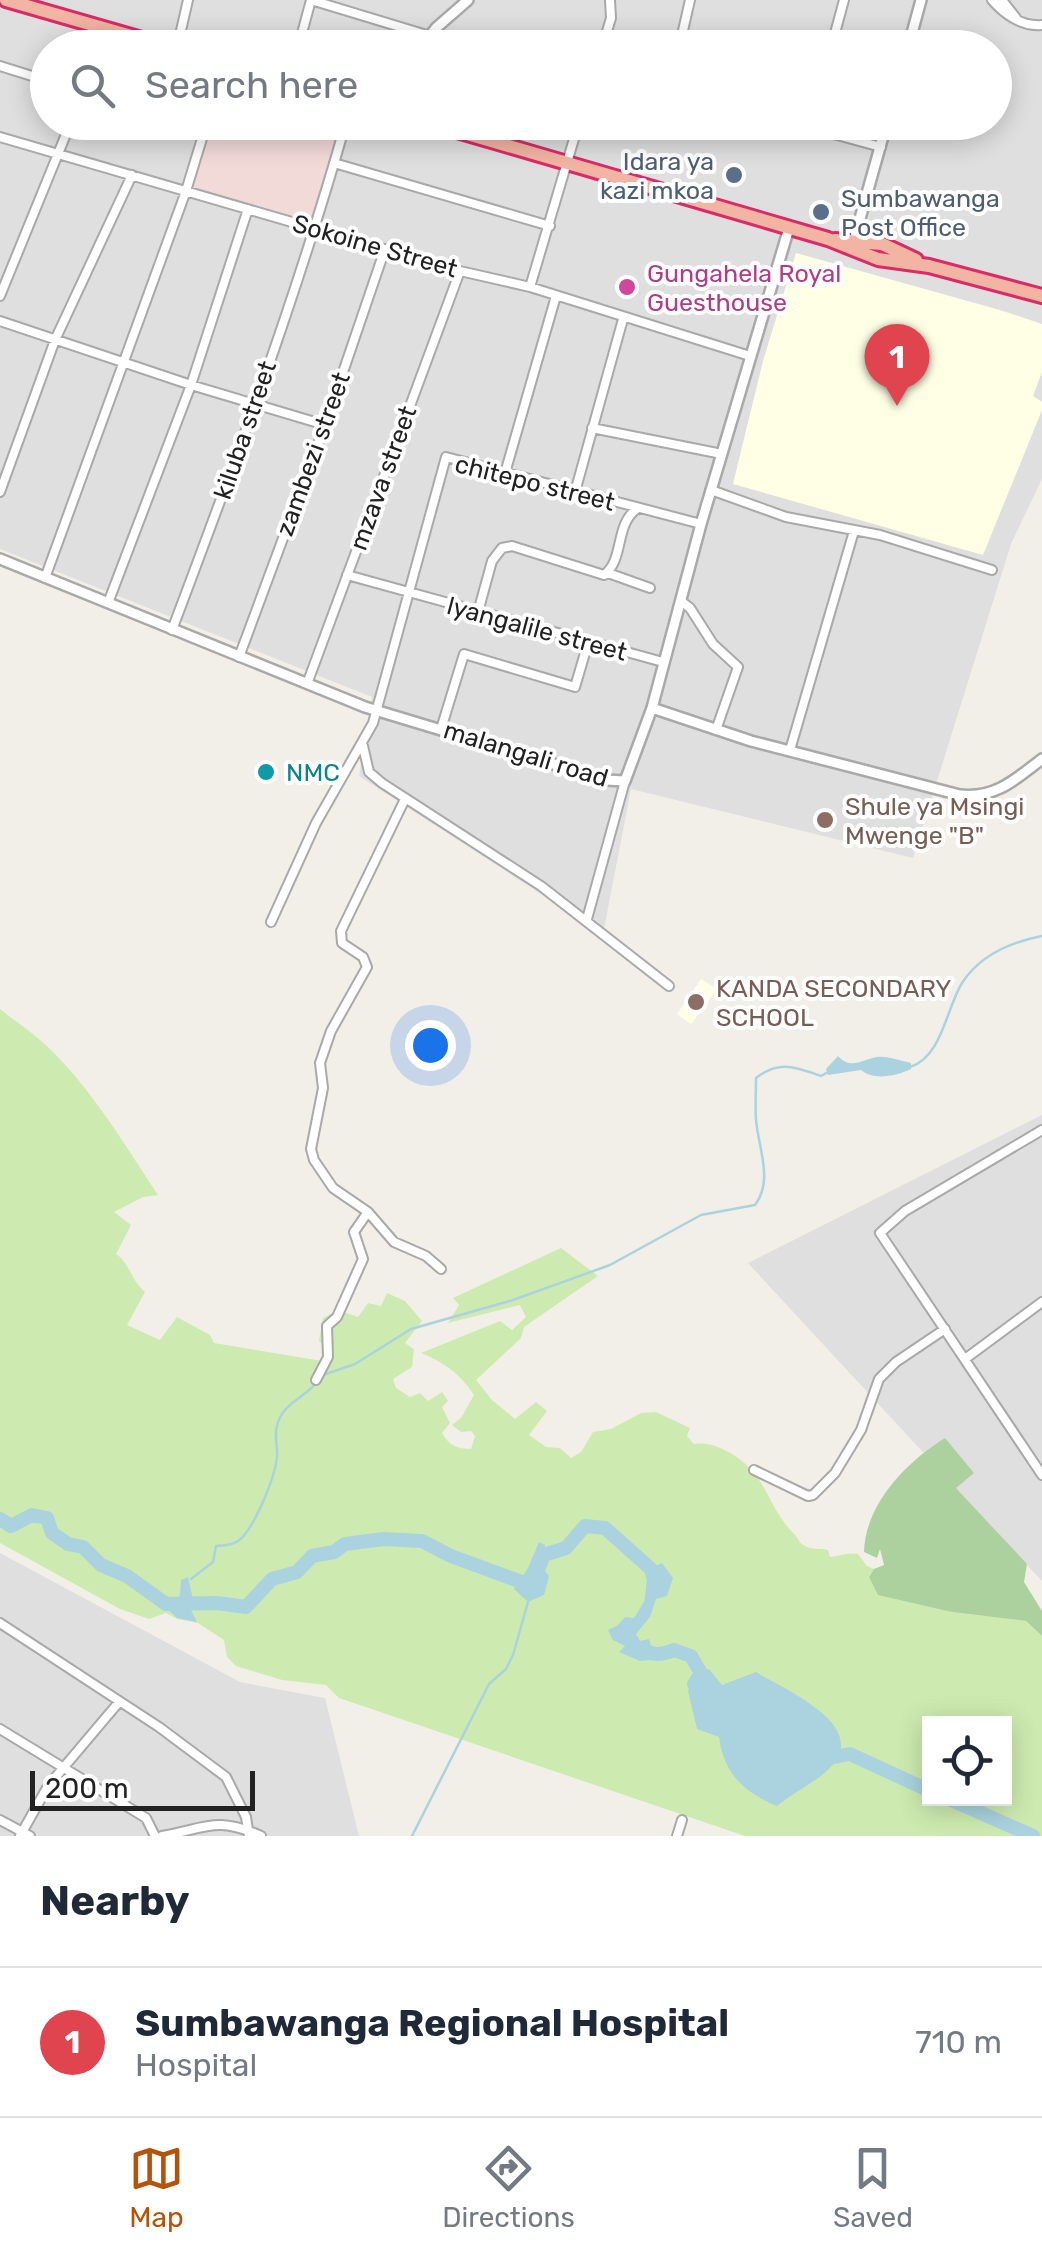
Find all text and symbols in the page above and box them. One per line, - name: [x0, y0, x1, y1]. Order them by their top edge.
- search box: [30, 30, 1012, 140]
- icon: search: [65, 58, 120, 113]
- text: Search here: [145, 62, 358, 108]
- place label: Idara ya kazi mkoa: [600, 147, 714, 205]
- marker: Idara ya kazi mkoa: [723, 164, 745, 186]
- place label: Sumbawanga Post Office: [841, 184, 1000, 242]
- marker: Sumbawanga Post Office: [810, 201, 832, 223]
- street label: Sokoine Street: [289, 209, 461, 283]
- place label: Gungahela Royal Guesthouse: [647, 259, 841, 317]
- marker: Gungahela Royal Guesthouse: [616, 276, 638, 298]
- pin: 1: [864, 324, 930, 406]
- street label: kiluba street: [208, 357, 282, 503]
- street label: zambezi street: [270, 368, 356, 540]
- street label: mzava street: [344, 402, 423, 554]
- street label: chitepo street: [452, 449, 618, 517]
- street label: lyangalile street: [444, 591, 630, 667]
- street label: malangali road: [440, 715, 612, 793]
- place label: NMC: [286, 758, 340, 787]
- marker: NMC: [255, 761, 277, 783]
- place label: Shule ya Msingi Mwenge "B": [845, 792, 1024, 850]
- marker: Shule ya Msingi Mwenge "B": [814, 809, 836, 831]
- place label: KANDA SECONDARY SCHOOL: [716, 974, 951, 1032]
- marker: KANDA SECONDARY SCHOOL: [685, 991, 707, 1013]
- your location: [405, 1020, 456, 1071]
- map controls: [922, 1716, 1012, 1806]
- button: locate: [922, 1716, 1012, 1806]
- scale bar: [30, 1766, 255, 1810]
- text: 200 m: [45, 1772, 129, 1805]
- text: Nearby: [40, 1876, 190, 1926]
- text: Sumbawanga Regional Hospital: [135, 2000, 729, 2046]
- text: 1: [65, 2023, 80, 2061]
- text: 710 m: [915, 2023, 1002, 2061]
- text: Hospital: [135, 2046, 257, 2084]
- tab: Map: [129, 2141, 184, 2234]
- tab: Directions: [442, 2141, 575, 2234]
- tab: Saved: [833, 2141, 913, 2234]

